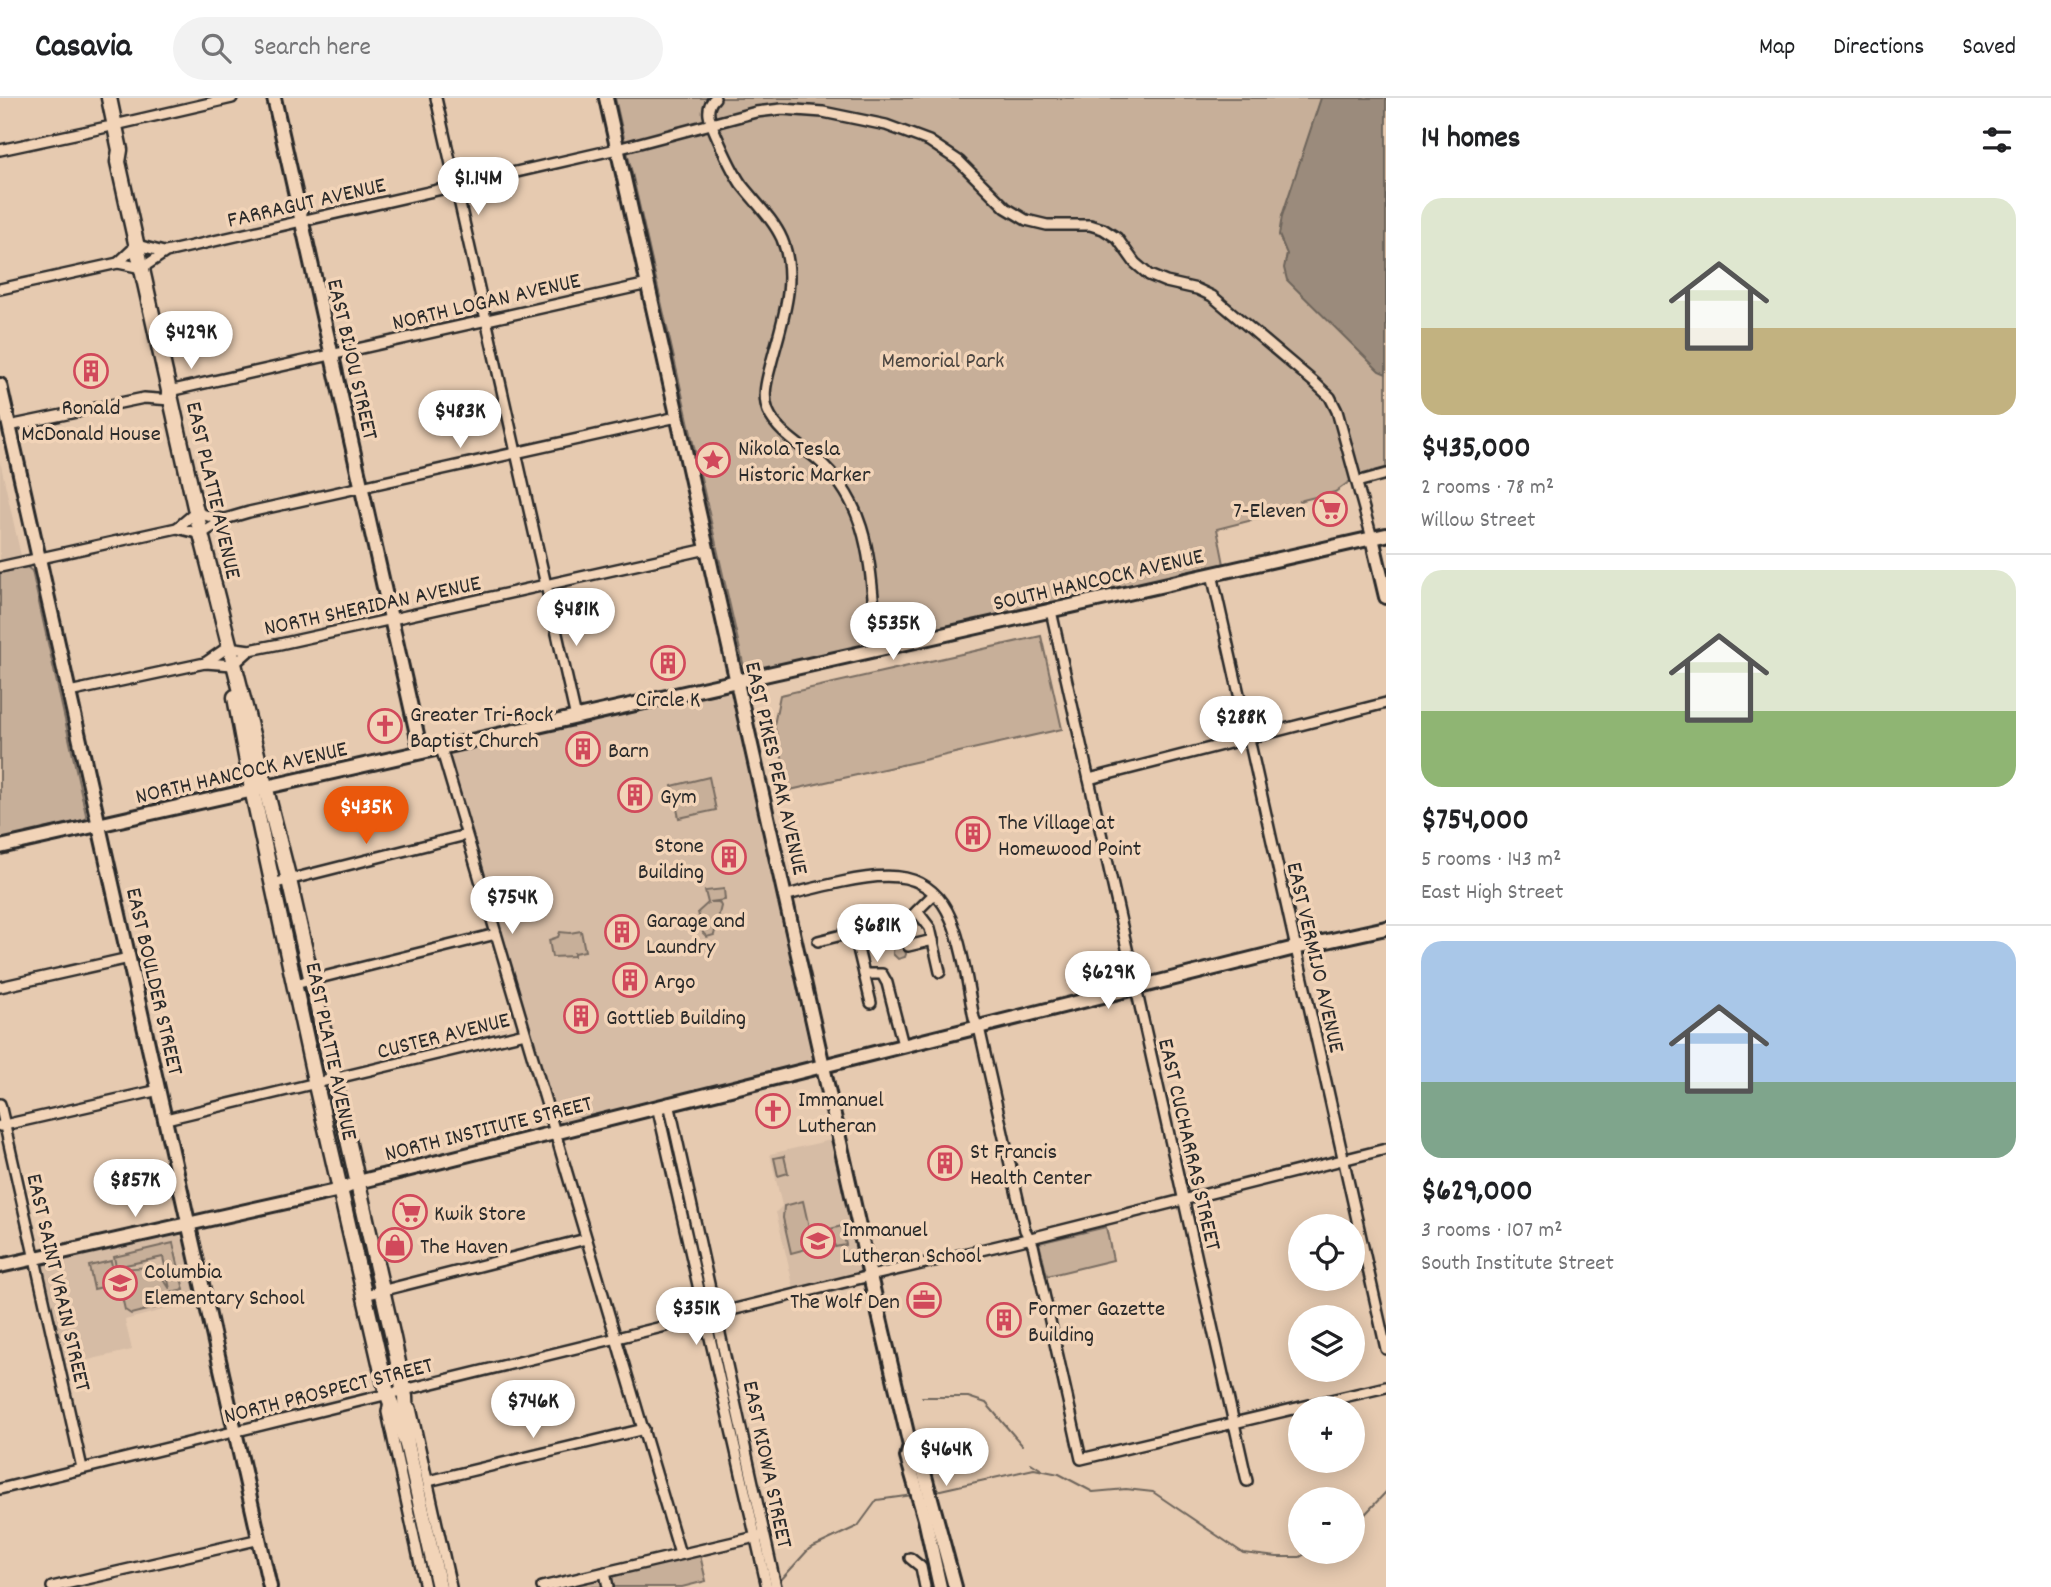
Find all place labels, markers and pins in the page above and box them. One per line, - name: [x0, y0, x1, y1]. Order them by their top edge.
- pin: $1.14M: [421, 158, 535, 217]
- pin: $429K: [142, 312, 240, 371]
- building icon: Ronald McDonald House: [72, 352, 110, 390]
- pin: $483K: [411, 390, 509, 450]
- place label: Ronald McDonald House: [21, 393, 161, 452]
- place label: Nikola Tesla Historic Marker: [738, 434, 871, 493]
- place icon: Nikola Tesla Historic Marker: [694, 441, 732, 479]
- supermarket icon: 7-Eleven: [1311, 490, 1349, 528]
- place label: 7-Eleven: [1233, 496, 1306, 529]
- pin: $481K: [527, 588, 625, 648]
- pin: $535K: [844, 602, 942, 662]
- building icon: Circle K: [649, 644, 687, 682]
- place label: Circle K: [636, 685, 700, 718]
- pin: $288K: [1192, 696, 1290, 756]
- place label: Greater Tri-Rock Baptist Church: [410, 700, 553, 759]
- church icon: Greater Tri-Rock Baptist Church: [366, 707, 404, 745]
- building icon: Barn: [564, 730, 602, 768]
- place label: Barn: [608, 736, 649, 769]
- building icon: Gym: [616, 776, 654, 814]
- place label: Gym: [660, 782, 697, 815]
- pin: $435K: [317, 786, 415, 846]
- place label: The Village at Homewood Point: [998, 808, 1141, 867]
- building icon: The Village at Homewood Point: [954, 815, 992, 853]
- place label: Stone Building: [638, 831, 704, 890]
- building icon: Stone Building: [710, 838, 748, 876]
- pin: $754K: [463, 876, 561, 936]
- pin: $681K: [828, 904, 926, 964]
- place label: Garage and Laundry: [646, 906, 745, 965]
- building icon: Garage and Laundry: [603, 913, 641, 951]
- pin: $629K: [1059, 951, 1157, 1011]
- building icon: Argo: [611, 961, 649, 999]
- place label: Argo: [654, 967, 695, 1000]
- building icon: Gottlieb Building: [562, 997, 600, 1035]
- place label: Gottlieb Building: [606, 1003, 746, 1036]
- place label: Immanuel Lutheran: [798, 1085, 884, 1144]
- church icon: Immanuel Lutheran: [754, 1092, 792, 1130]
- place label: St Francis Health Center: [970, 1137, 1092, 1196]
- building icon: St Francis Health Center: [926, 1144, 964, 1182]
- pin: $857K: [86, 1160, 184, 1219]
- supermarket icon: Kwik Store: [391, 1193, 429, 1231]
- place label: Kwik Store: [434, 1199, 526, 1232]
- place label: Immanuel Lutheran School: [842, 1215, 982, 1274]
- school or university icon: Immanuel Lutheran School: [799, 1222, 837, 1260]
- shop icon: The Haven: [376, 1226, 414, 1264]
- place label: The Haven: [420, 1232, 508, 1265]
- place label: Columbia Elementary School: [144, 1257, 305, 1316]
- school or university icon: Columbia Elementary School: [101, 1264, 139, 1302]
- office icon: The Wolf Den: [905, 1281, 943, 1319]
- place label: The Wolf Den: [790, 1287, 900, 1320]
- pin: $351K: [647, 1288, 745, 1347]
- place label: Former Gazette Building: [1028, 1294, 1165, 1353]
- building icon: Former Gazette Building: [985, 1301, 1023, 1339]
- pin: $746K: [484, 1380, 582, 1440]
- pin: $464K: [897, 1428, 995, 1488]

